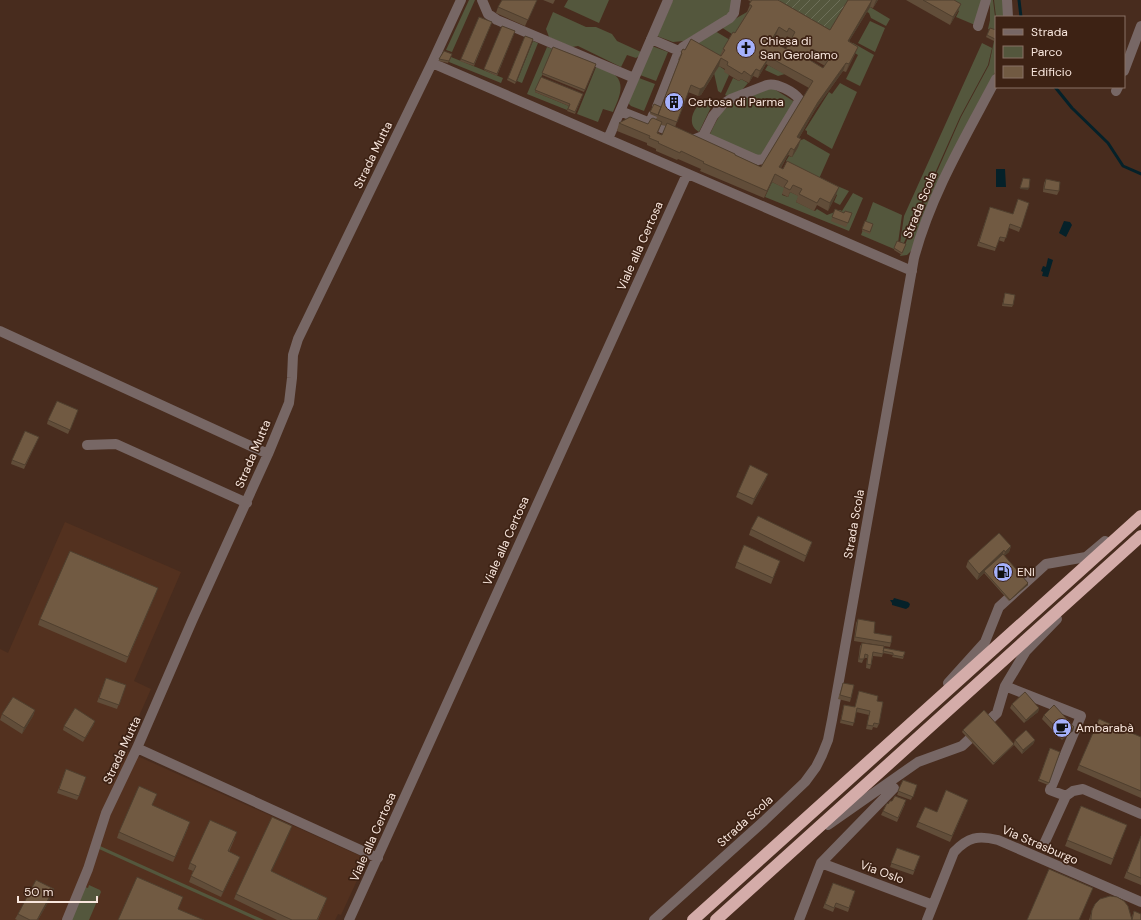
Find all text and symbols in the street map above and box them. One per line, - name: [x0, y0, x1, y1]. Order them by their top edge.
- legend: [995, 16, 1125, 88]
- text: Strada: [1031, 24, 1068, 40]
- place label: Chiesa di San Gerolamo: [760, 33, 838, 63]
- church icon: Chiesa di San Gerolamo: [735, 37, 757, 59]
- text: Parco: [1031, 44, 1062, 60]
- text: Edificio: [1031, 64, 1072, 80]
- building icon: Certosa di Parma: [663, 91, 685, 113]
- place label: Certosa di Parma: [688, 94, 784, 110]
- street label: Strada Mutta: [350, 119, 396, 191]
- street label: Strada Scola: [899, 170, 941, 240]
- street label: Viale alla Certosa: [613, 199, 667, 293]
- street label: Strada Mutta: [231, 417, 275, 491]
- street label: Strada Scola: [840, 488, 868, 560]
- street label: Viale alla Certosa: [479, 494, 533, 588]
- fuel station icon: ENI: [992, 561, 1014, 583]
- place label: ENI: [1017, 564, 1035, 580]
- street label: Strada Mutta: [99, 714, 145, 786]
- cafe icon: Ambarabà: [1051, 717, 1073, 739]
- place label: Ambarabà: [1076, 720, 1134, 736]
- street label: Viale alla Certosa: [346, 790, 400, 884]
- street label: Strada Scola: [714, 792, 776, 850]
- street label: Via Strasburgo: [999, 822, 1081, 868]
- street label: Via Oslo: [858, 857, 906, 887]
- scale bar: [18, 878, 97, 904]
- text: 50 m: [24, 884, 53, 900]

